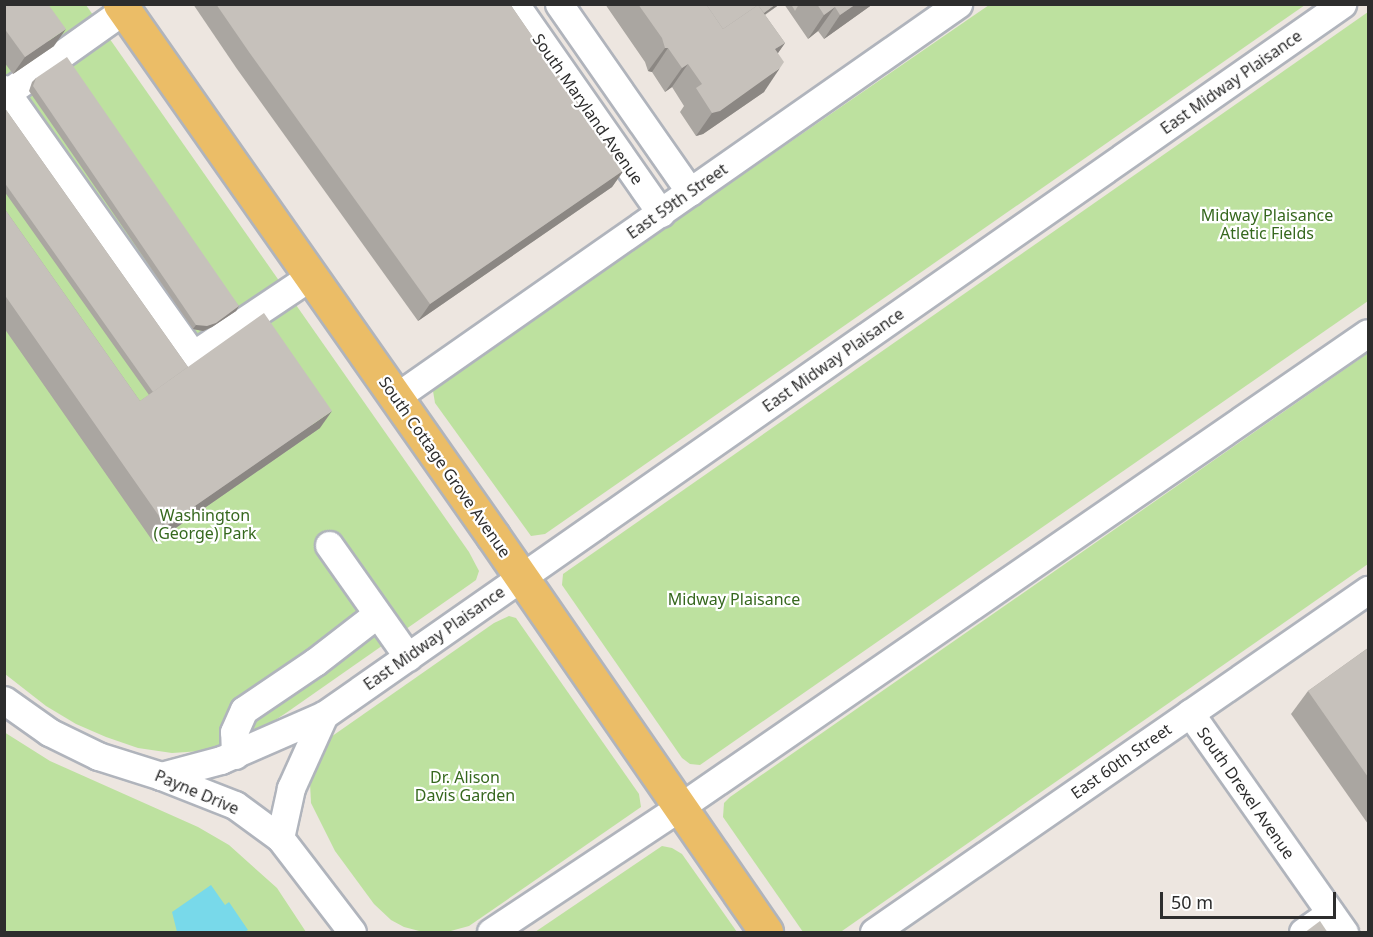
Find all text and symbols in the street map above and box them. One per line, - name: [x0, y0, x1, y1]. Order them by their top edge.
- street label: East Midway Plaisance: [1157, 26, 1305, 138]
- street label: South Maryland Avenue: [529, 30, 647, 188]
- street label: East 59th Street: [623, 159, 731, 243]
- park label: Midway Plaisance Atletic Fields: [1201, 205, 1333, 243]
- street label: East Midway Plaisance: [759, 304, 907, 416]
- street label: South Cottage Grove Avenue: [375, 373, 515, 561]
- park label: Washington (George) Park: [153, 505, 257, 543]
- street label: East Midway Plaisance: [360, 582, 508, 694]
- park label: Midway Plaisance: [668, 589, 800, 609]
- street label: East 60th Street: [1067, 719, 1175, 803]
- street label: South Drexel Avenue: [1193, 723, 1299, 863]
- street label: Payne Drive: [152, 766, 242, 818]
- park label: Dr. Alison Davis Garden: [415, 767, 515, 805]
- scale bar: [1163, 880, 1338, 918]
- text: 50 m: [1171, 890, 1213, 914]

